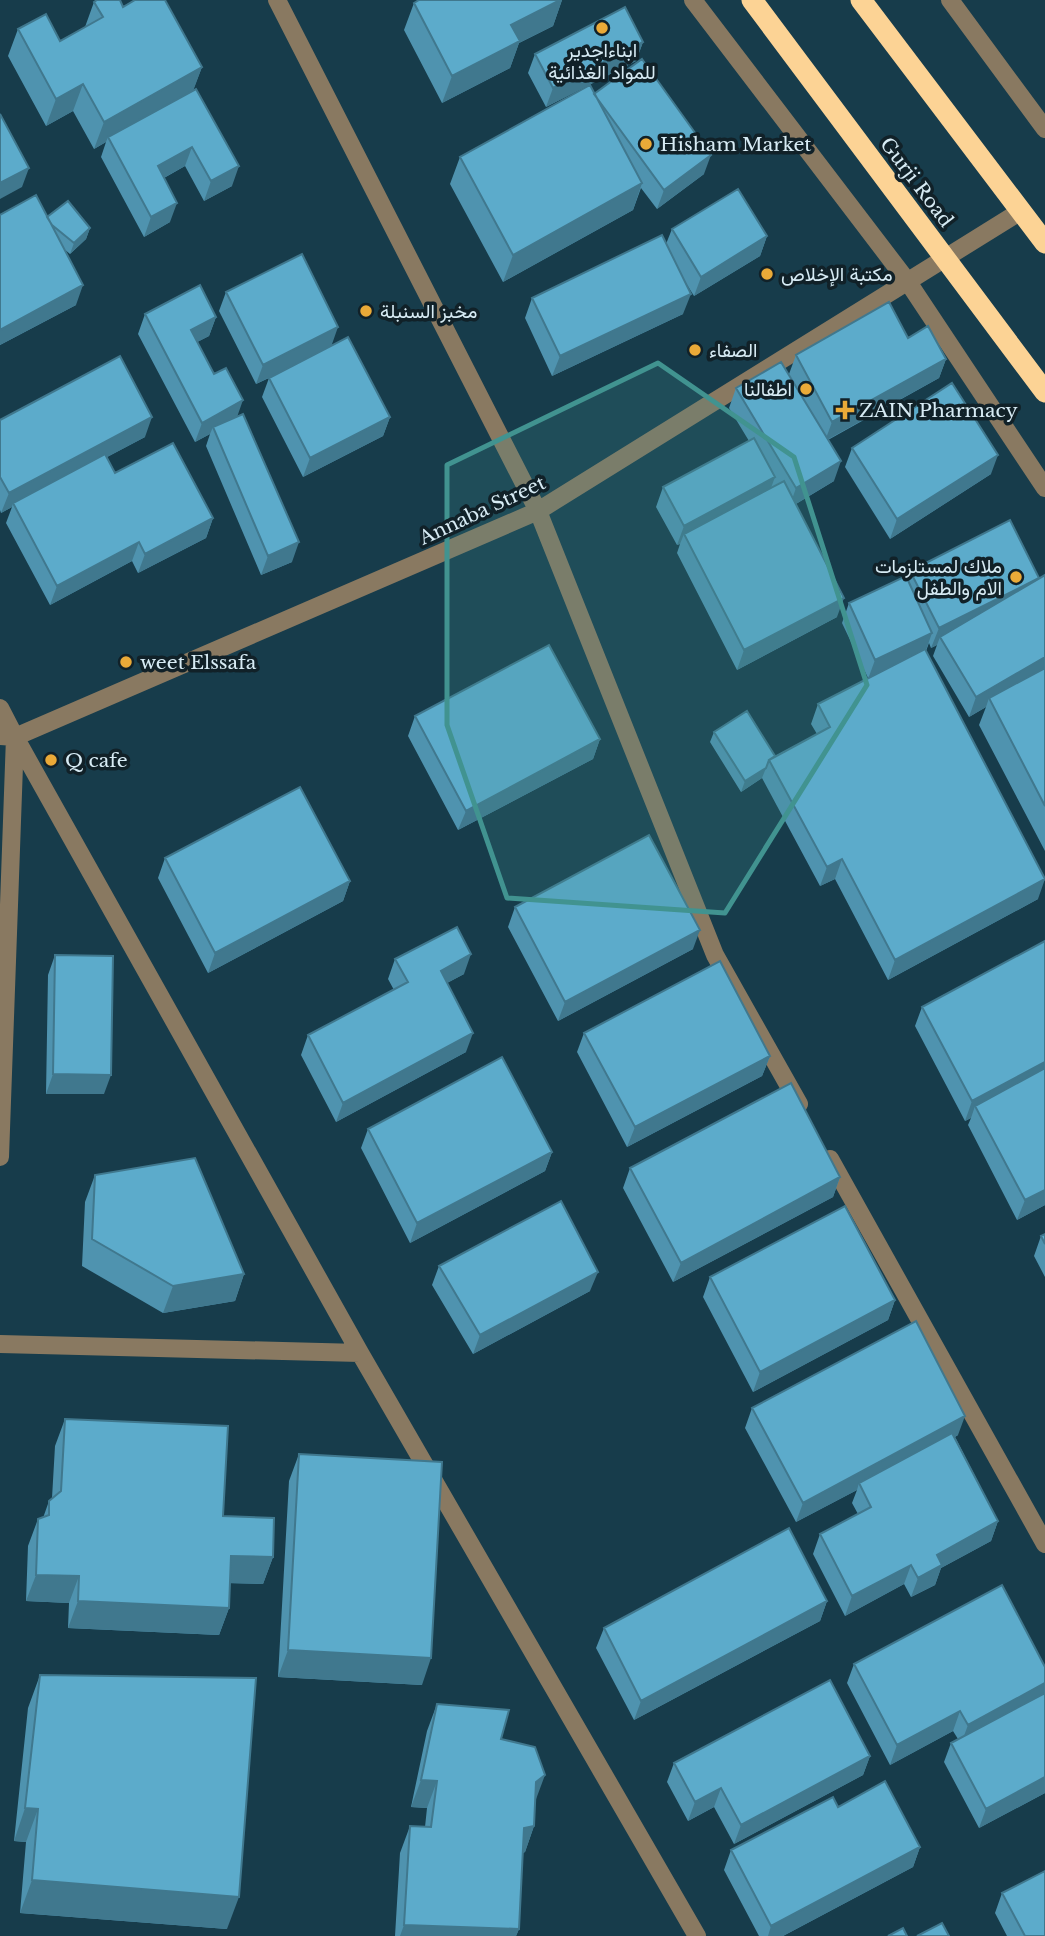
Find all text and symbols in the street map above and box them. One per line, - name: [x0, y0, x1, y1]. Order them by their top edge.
- marker: ابناءاجدير للمواد الغذائية: [594, 20, 610, 36]
- place label: ابناءاجدير للمواد الغذائية: [548, 39, 656, 84]
- place label: Hisham Market: [660, 133, 812, 156]
- street label: Gurji Road: [875, 133, 958, 232]
- marker: Hisham Market: [638, 136, 654, 152]
- place label: مكتبة الإخلاص: [781, 263, 893, 287]
- marker: مكتبة الإخلاص: [759, 266, 775, 282]
- place label: مخبز السنبلة: [380, 300, 477, 323]
- marker: مخبز السنبلة: [358, 303, 374, 319]
- place label: الصفاء: [709, 339, 757, 362]
- marker: الصفاء: [687, 342, 703, 358]
- place label: اطفالنا: [744, 378, 792, 401]
- marker: اطفالنا: [798, 381, 814, 397]
- place label: ZAIN Pharmacy: [859, 399, 1018, 422]
- marker: ZAIN Pharmacy: [837, 402, 853, 418]
- street label: Annaba Street: [414, 471, 550, 550]
- place label: ملاك لمستلزمات الام والطفل: [875, 555, 1002, 601]
- marker: ملاك لمستلزمات الام والطفل: [1008, 569, 1024, 585]
- place label: weet Elssafa: [140, 651, 257, 674]
- marker: weet Elssafa: [118, 654, 134, 670]
- place label: Q cafe: [65, 749, 128, 772]
- marker: Q cafe: [43, 752, 59, 768]

